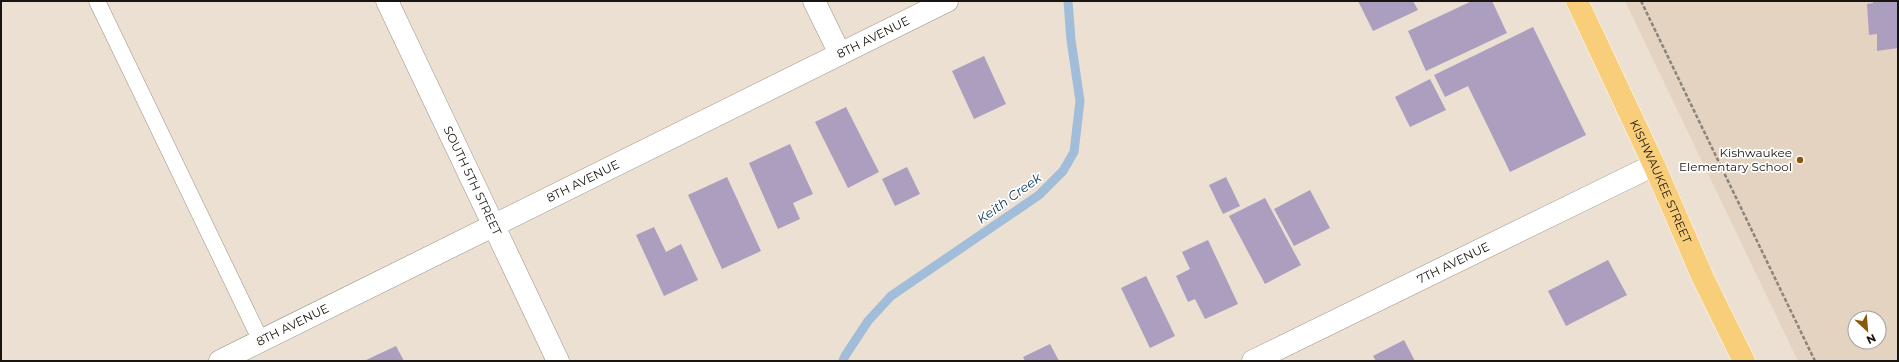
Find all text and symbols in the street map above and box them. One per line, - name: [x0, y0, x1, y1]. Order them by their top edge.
- street label: 8TH AVENUE: [834, 13, 912, 61]
- street label: KISHWAUKEE STREET: [1627, 117, 1695, 246]
- street label: SOUTH 5TH STREET: [441, 124, 505, 238]
- place label: Kishwaukee Elementary School: [1679, 145, 1792, 174]
- marker: Kishwaukee Elementary School: [1795, 155, 1805, 165]
- street label: 8TH AVENUE: [544, 157, 621, 205]
- water label: Keith Creek: [974, 169, 1045, 227]
- street label: 7TH AVENUE: [1415, 239, 1492, 287]
- street label: 8TH AVENUE: [254, 300, 331, 349]
- north arrow: [1847, 310, 1887, 350]
- text: N: [1864, 331, 1878, 347]

